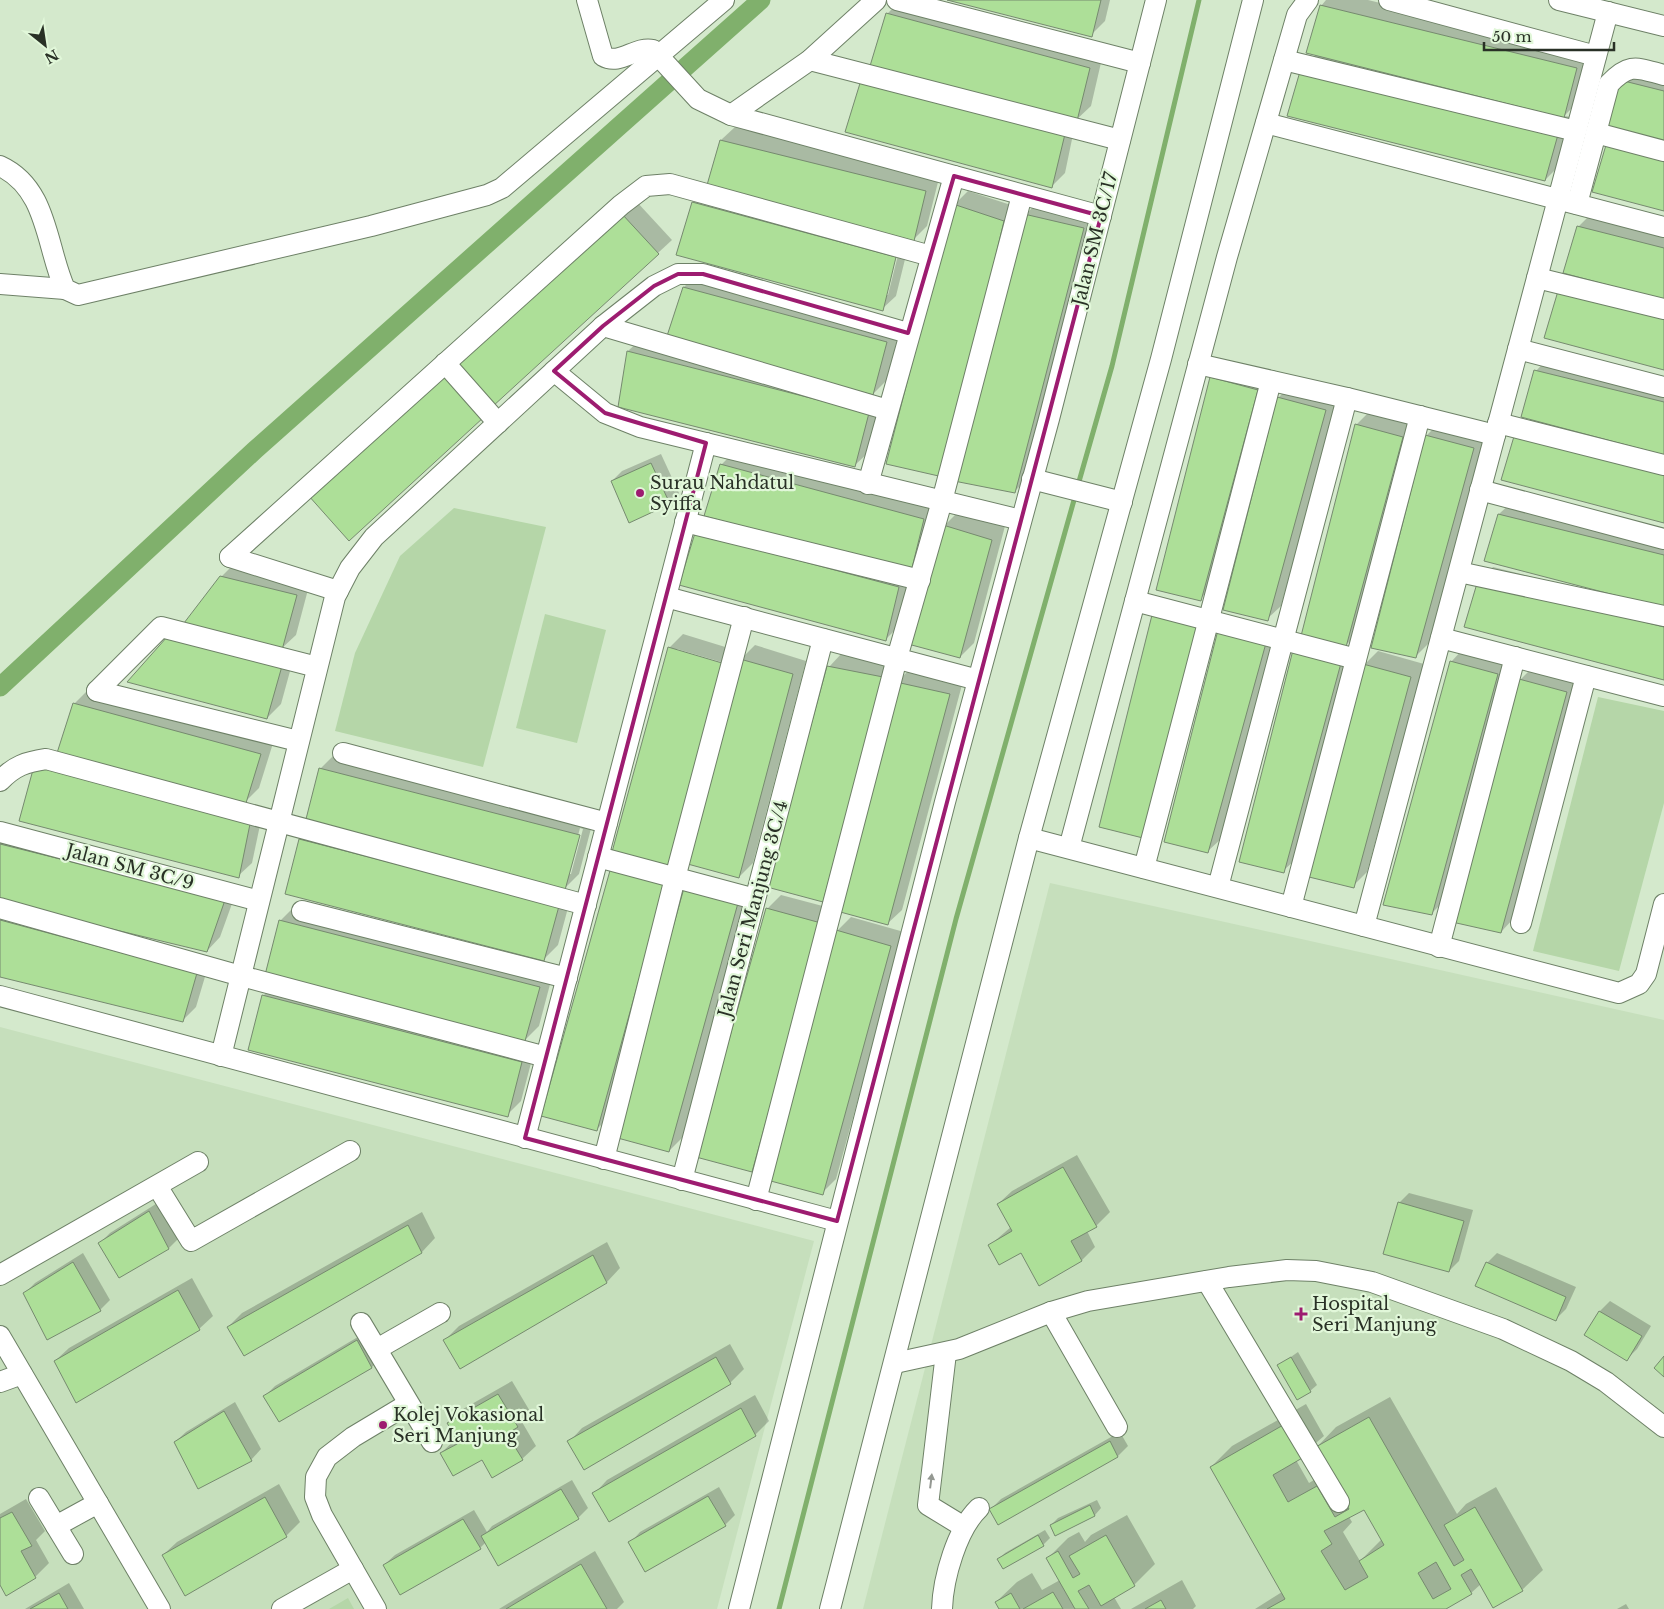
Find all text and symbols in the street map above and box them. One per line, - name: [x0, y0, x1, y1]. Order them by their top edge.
- north arrow: [20, 20, 70, 70]
- scale bar: [1484, 20, 1614, 52]
- text: 50 m: [1492, 27, 1532, 46]
- text: N: [41, 45, 62, 67]
- street label: Jalan SM 3C/17: [1067, 169, 1122, 310]
- place label: Surau Nahdatul Syiffa: [650, 472, 794, 515]
- marker: Surau Nahdatul Syiffa: [634, 487, 646, 499]
- street label: Jalan Seri Manjung 3C/4: [713, 798, 793, 1022]
- street label: Jalan SM 3C/9: [62, 839, 196, 895]
- place label: Hospital Seri Manjung: [1312, 1293, 1437, 1336]
- marker: Hospital Seri Manjung: [1294, 1307, 1308, 1321]
- place label: Kolej Vokasional Seri Manjung: [393, 1404, 544, 1447]
- marker: Kolej Vokasional Seri Manjung: [377, 1419, 389, 1431]
- one-way arrow: [927, 1473, 935, 1489]

